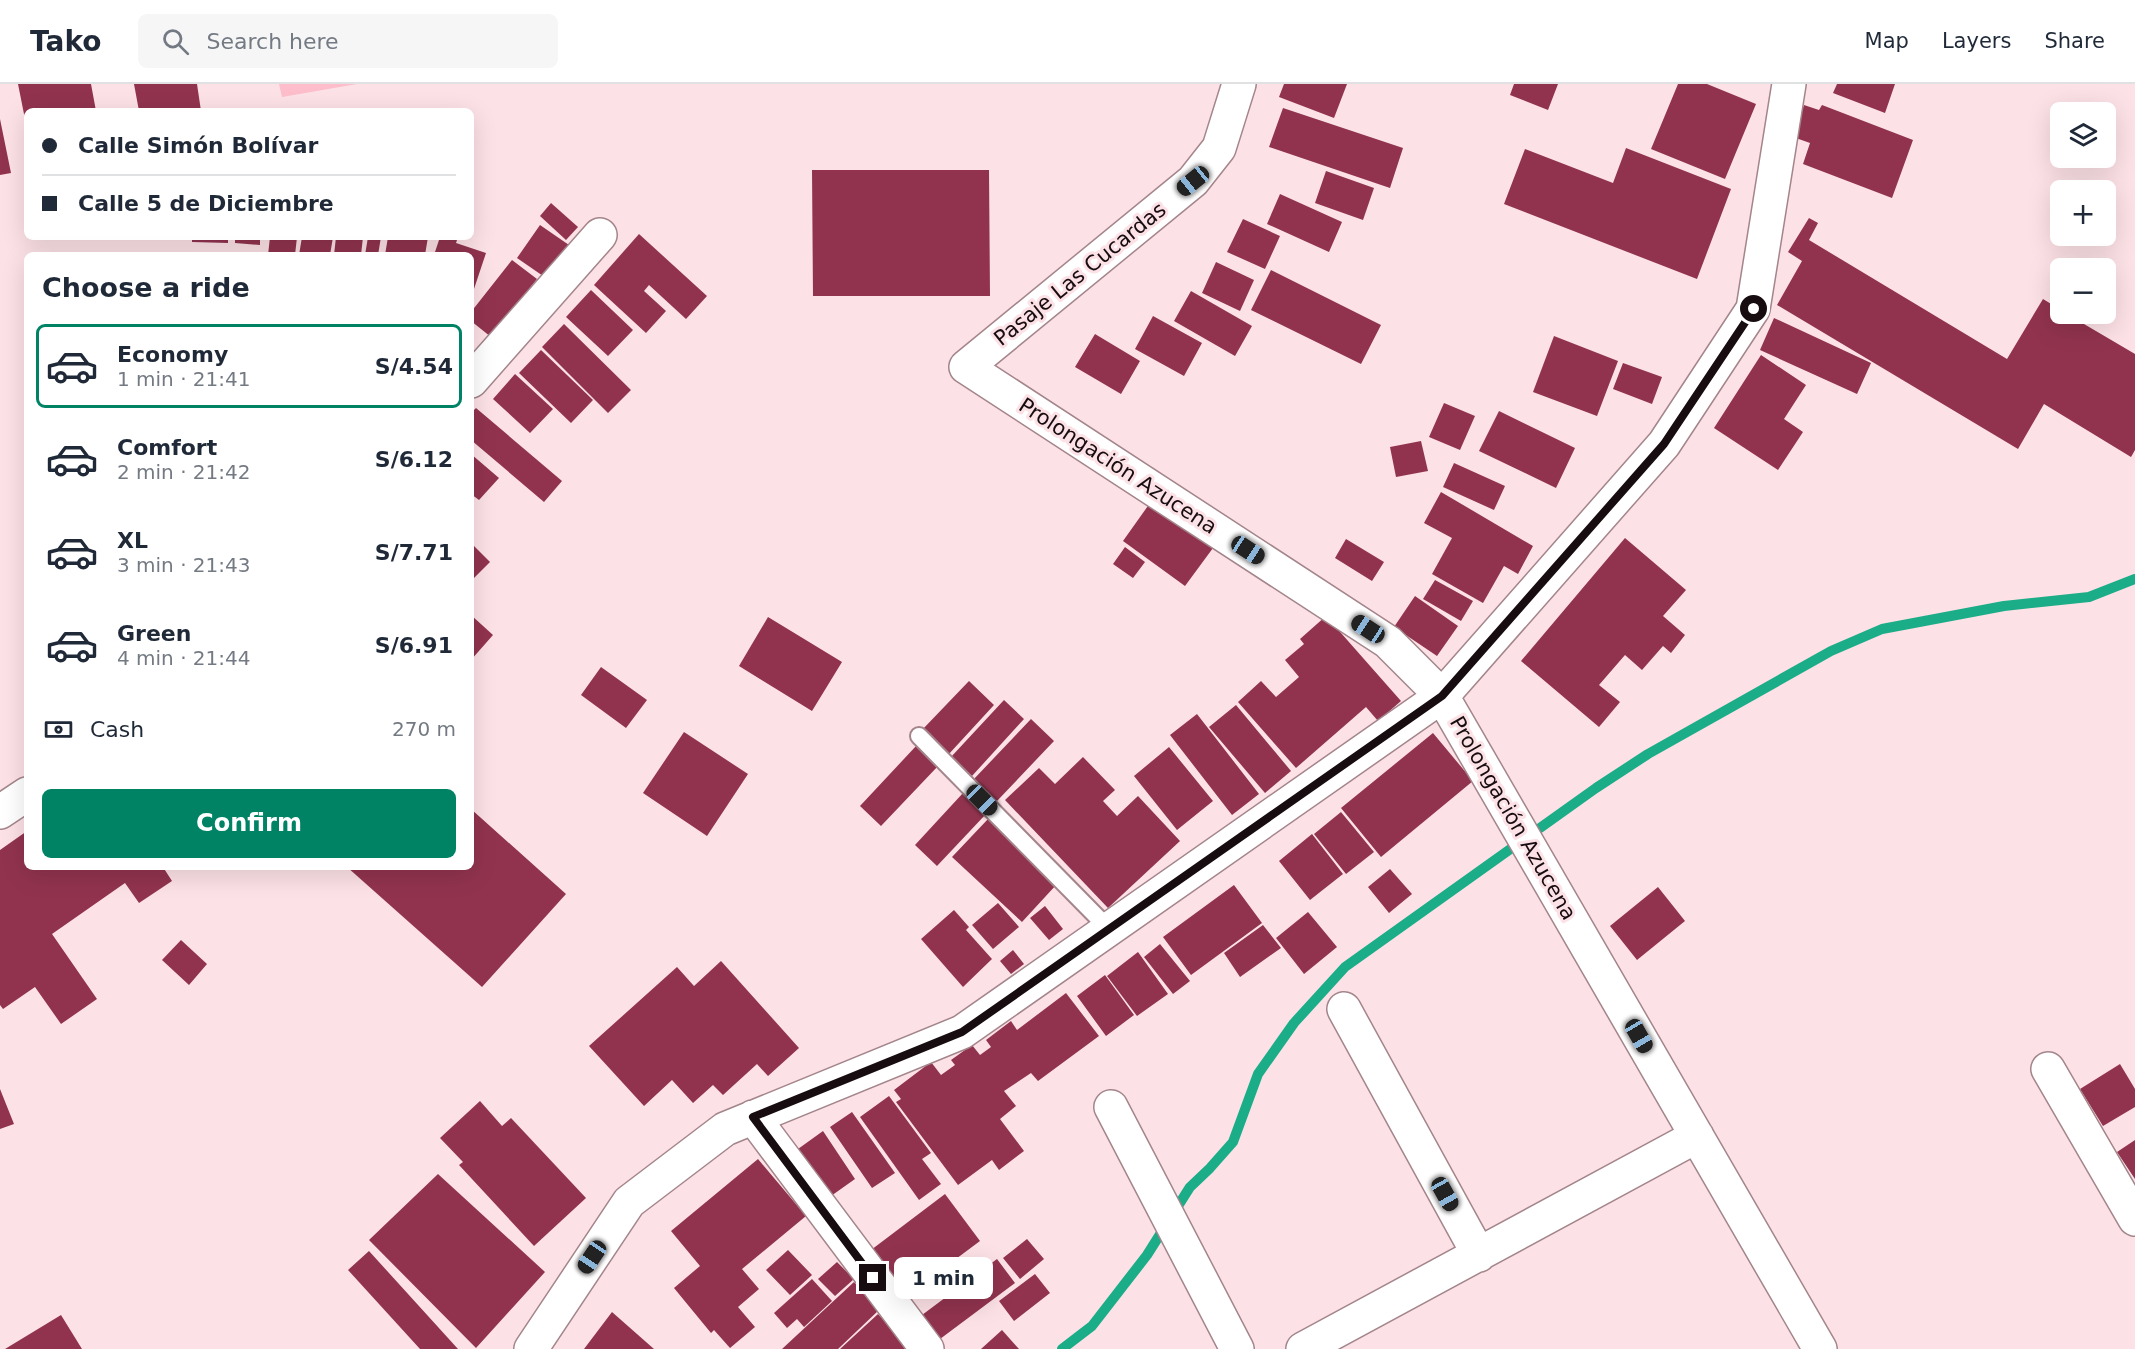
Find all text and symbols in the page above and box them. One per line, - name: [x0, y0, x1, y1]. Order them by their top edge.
- search box: [138, 14, 558, 68]
- text: Tako: [30, 25, 102, 58]
- icon: search: [159, 25, 192, 58]
- text: Search here: [207, 29, 339, 54]
- text: Map: [1865, 29, 1909, 53]
- text: Layers: [1942, 29, 2011, 53]
- text: Share: [2044, 29, 2105, 53]
- map controls: [2050, 102, 2116, 324]
- button: layers: [2050, 102, 2116, 168]
- text: Calle Simón Bolívar: [78, 133, 318, 158]
- car: [1173, 163, 1213, 199]
- button: +: [2050, 180, 2116, 246]
- text: Calle 5 de Diciembre: [78, 191, 334, 216]
- street label: Pasaje Las Cucardas: [989, 197, 1171, 351]
- button: −: [2050, 258, 2116, 324]
- text: Choose a ride: [42, 272, 250, 303]
- route start: [1740, 295, 1767, 322]
- icon: car: [45, 339, 99, 393]
- text: Economy: [117, 342, 228, 367]
- text: S/4.54: [375, 354, 453, 379]
- text: 1 min · 21:41: [117, 367, 251, 391]
- street label: Prolongación Azucena: [1015, 393, 1221, 539]
- icon: car: [45, 432, 99, 486]
- text: Comfort: [117, 435, 217, 460]
- text: S/6.12: [375, 447, 453, 472]
- text: 2 min · 21:42: [117, 460, 251, 484]
- icon: car: [45, 525, 99, 579]
- text: XL: [117, 528, 148, 553]
- car: [1228, 533, 1268, 567]
- text: S/7.71: [375, 540, 453, 565]
- text: 3 min · 21:43: [117, 553, 251, 577]
- car: [1348, 612, 1388, 646]
- icon: car: [45, 618, 99, 672]
- text: Green: [117, 621, 191, 646]
- text: S/6.91: [375, 633, 453, 658]
- text: 4 min · 21:44: [117, 646, 251, 670]
- street label: Prolongación Azucena: [1445, 712, 1581, 924]
- icon: cash: [42, 713, 75, 746]
- text: Cash: [90, 717, 144, 742]
- text: 270 m: [392, 717, 456, 741]
- car: [963, 781, 1001, 819]
- button: Confirm: [42, 789, 456, 858]
- car: [1622, 1016, 1656, 1056]
- car: [1428, 1174, 1462, 1214]
- car: [574, 1237, 610, 1277]
- callout: 1 min: [894, 1257, 993, 1299]
- route end: [859, 1264, 886, 1291]
- text: 1 min: [912, 1266, 975, 1290]

